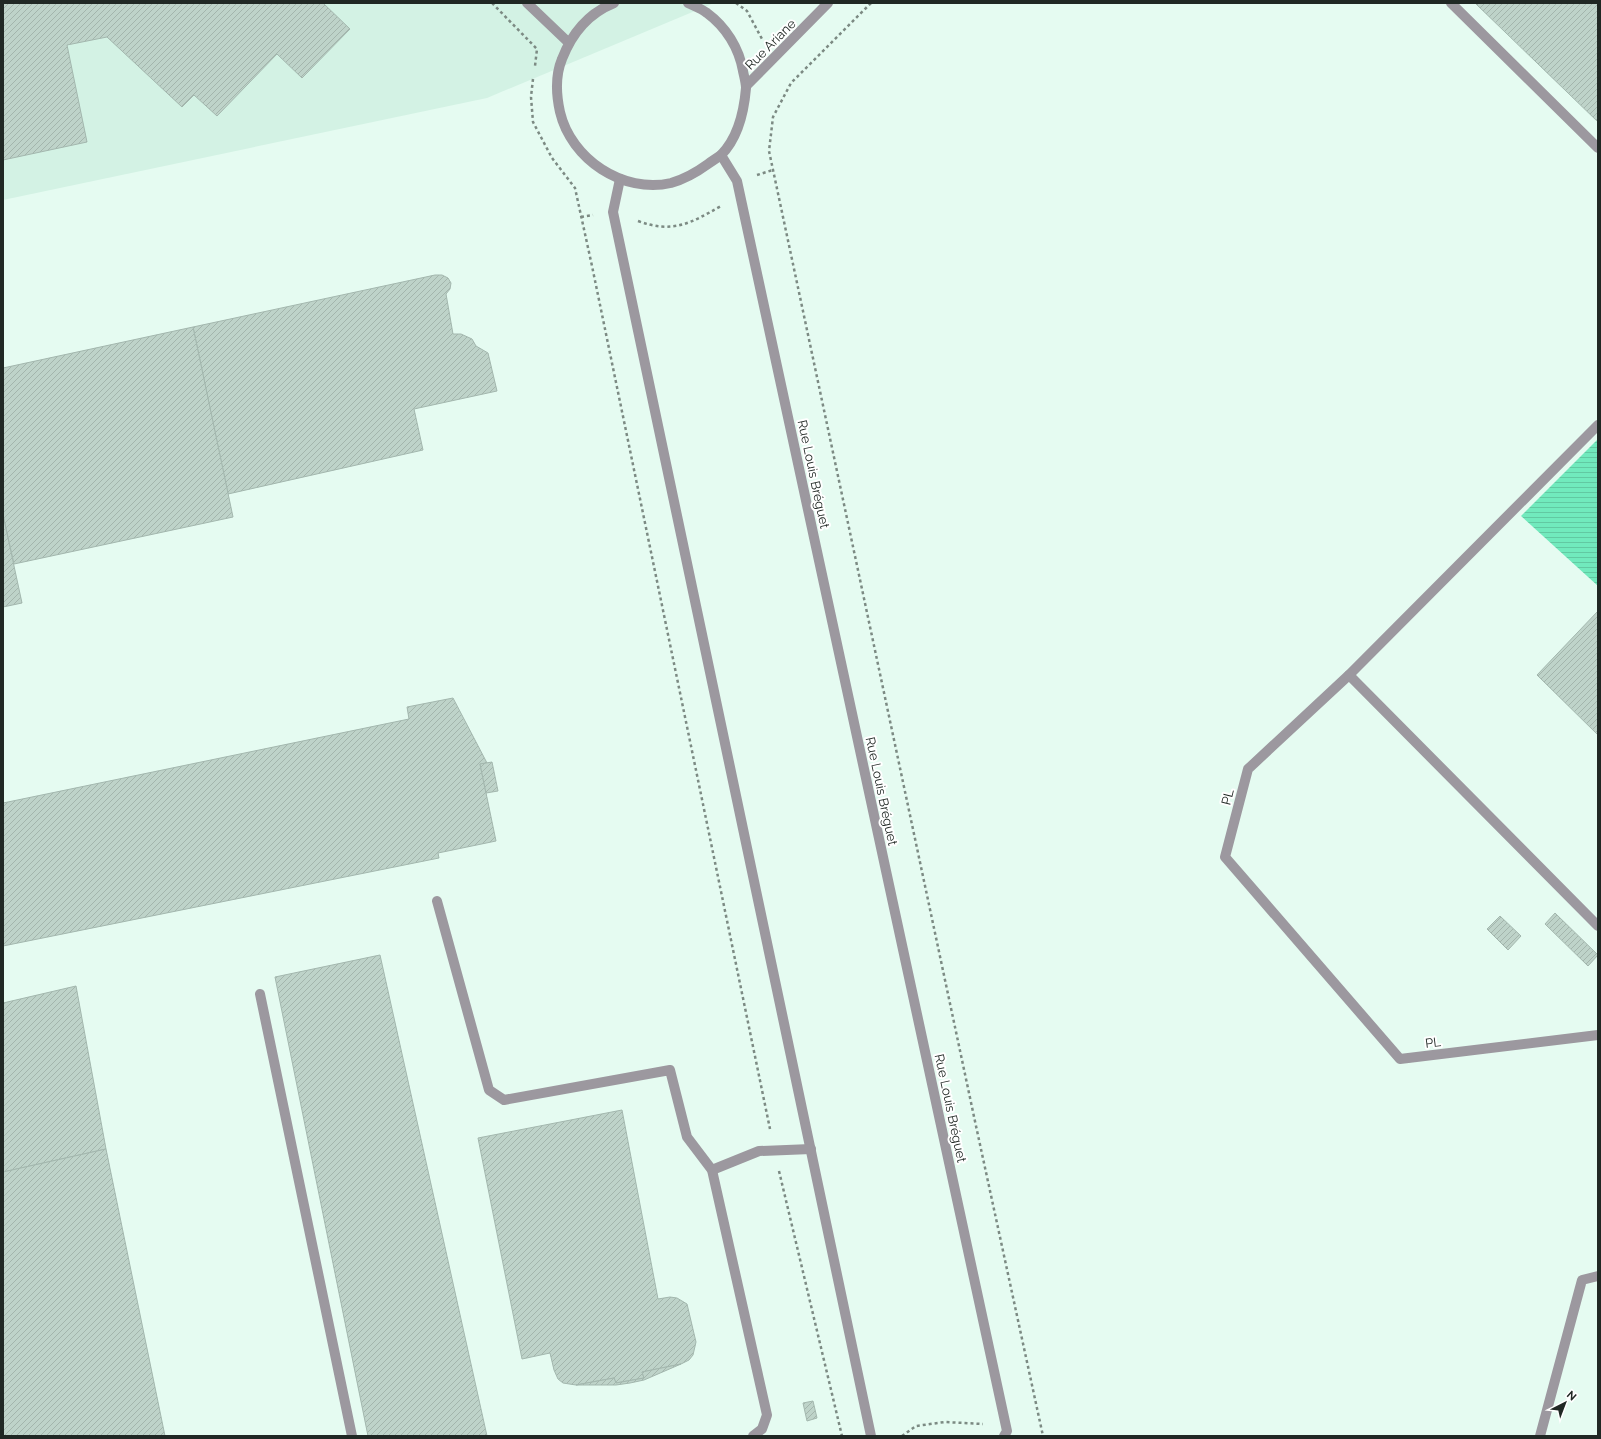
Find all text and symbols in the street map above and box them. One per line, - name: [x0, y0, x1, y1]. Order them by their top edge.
- street label: Rue Ariane: [742, 16, 799, 73]
- street label: Rue Louis Bréguet: [795, 418, 832, 530]
- street label: Rue Louis Bréguet: [863, 735, 900, 847]
- street label: PL: [1218, 787, 1237, 807]
- street label: PL: [1424, 1034, 1442, 1051]
- street label: Rue Louis Bréguet: [932, 1052, 969, 1164]
- north arrow: [1545, 1383, 1585, 1423]
- text: N: [1564, 1388, 1579, 1404]

